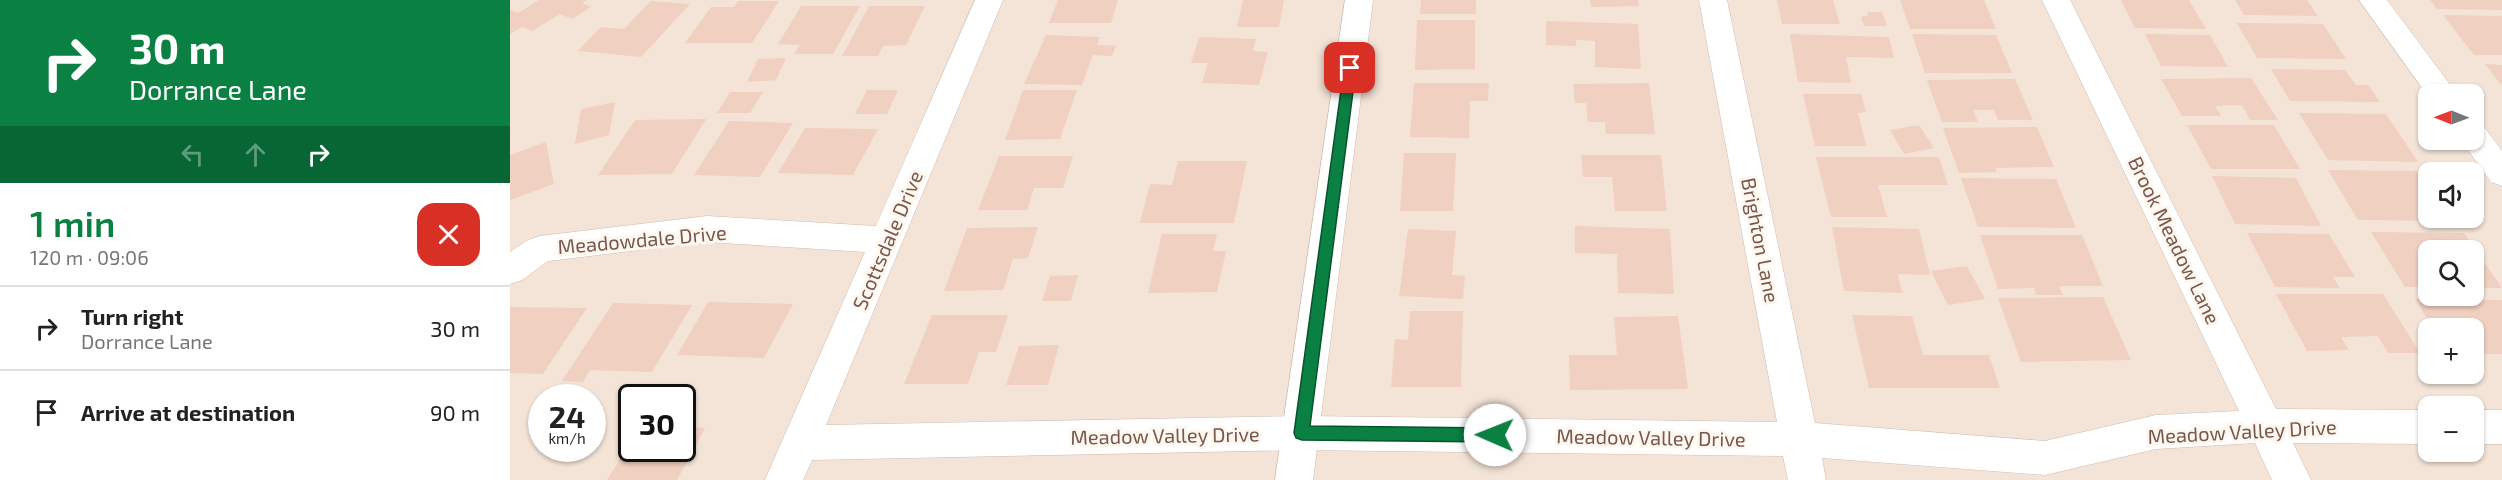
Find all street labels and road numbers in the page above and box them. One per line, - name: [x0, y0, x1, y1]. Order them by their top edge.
- street label: Brook Meadow Lane: [2124, 152, 2226, 328]
- street label: Scottsdale Drive: [847, 167, 927, 313]
- street label: Brighton Lane: [1737, 175, 1785, 305]
- street label: Meadowdale Drive: [557, 220, 727, 258]
- street label: Meadow Valley Drive: [2147, 414, 2337, 448]
- street label: Meadow Valley Drive: [1070, 421, 1260, 449]
- street label: Meadow Valley Drive: [1556, 423, 1746, 451]

